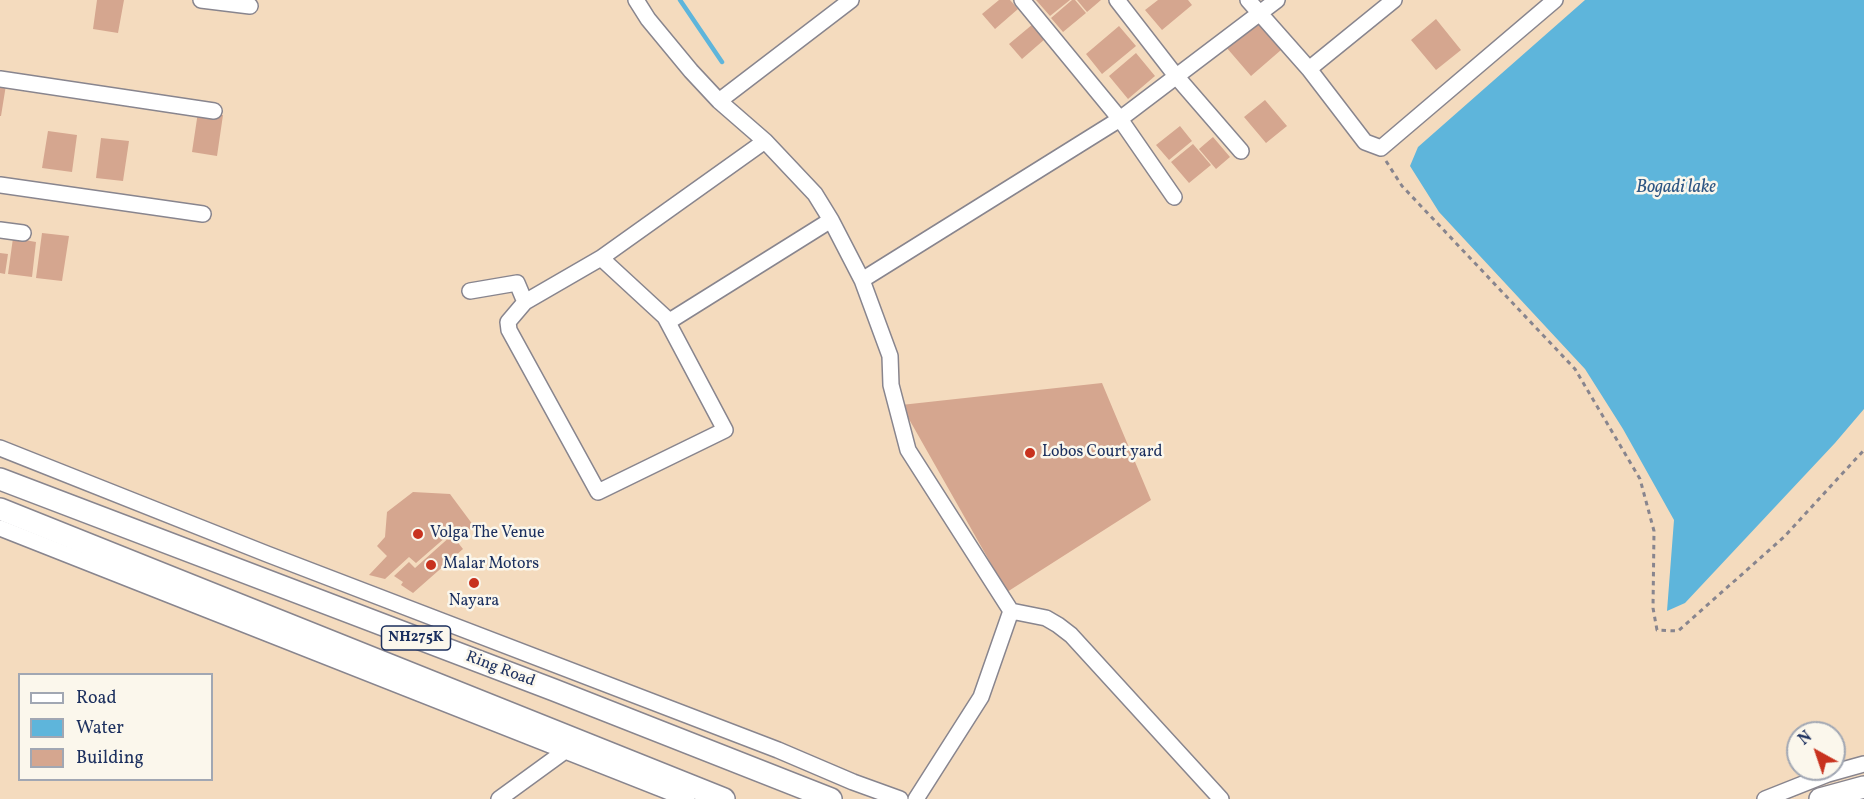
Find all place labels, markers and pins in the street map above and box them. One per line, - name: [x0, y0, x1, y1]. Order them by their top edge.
- place label: Lobos Court yard: [1042, 443, 1162, 463]
- marker: Lobos Court yard: [1023, 446, 1037, 460]
- place label: Volga The Venue: [430, 524, 544, 544]
- marker: Volga The Venue: [411, 527, 425, 541]
- place label: Malar Motors: [443, 555, 539, 575]
- marker: Malar Motors: [424, 558, 438, 572]
- marker: Nayara: [467, 576, 481, 590]
- place label: Nayara: [449, 592, 499, 612]

